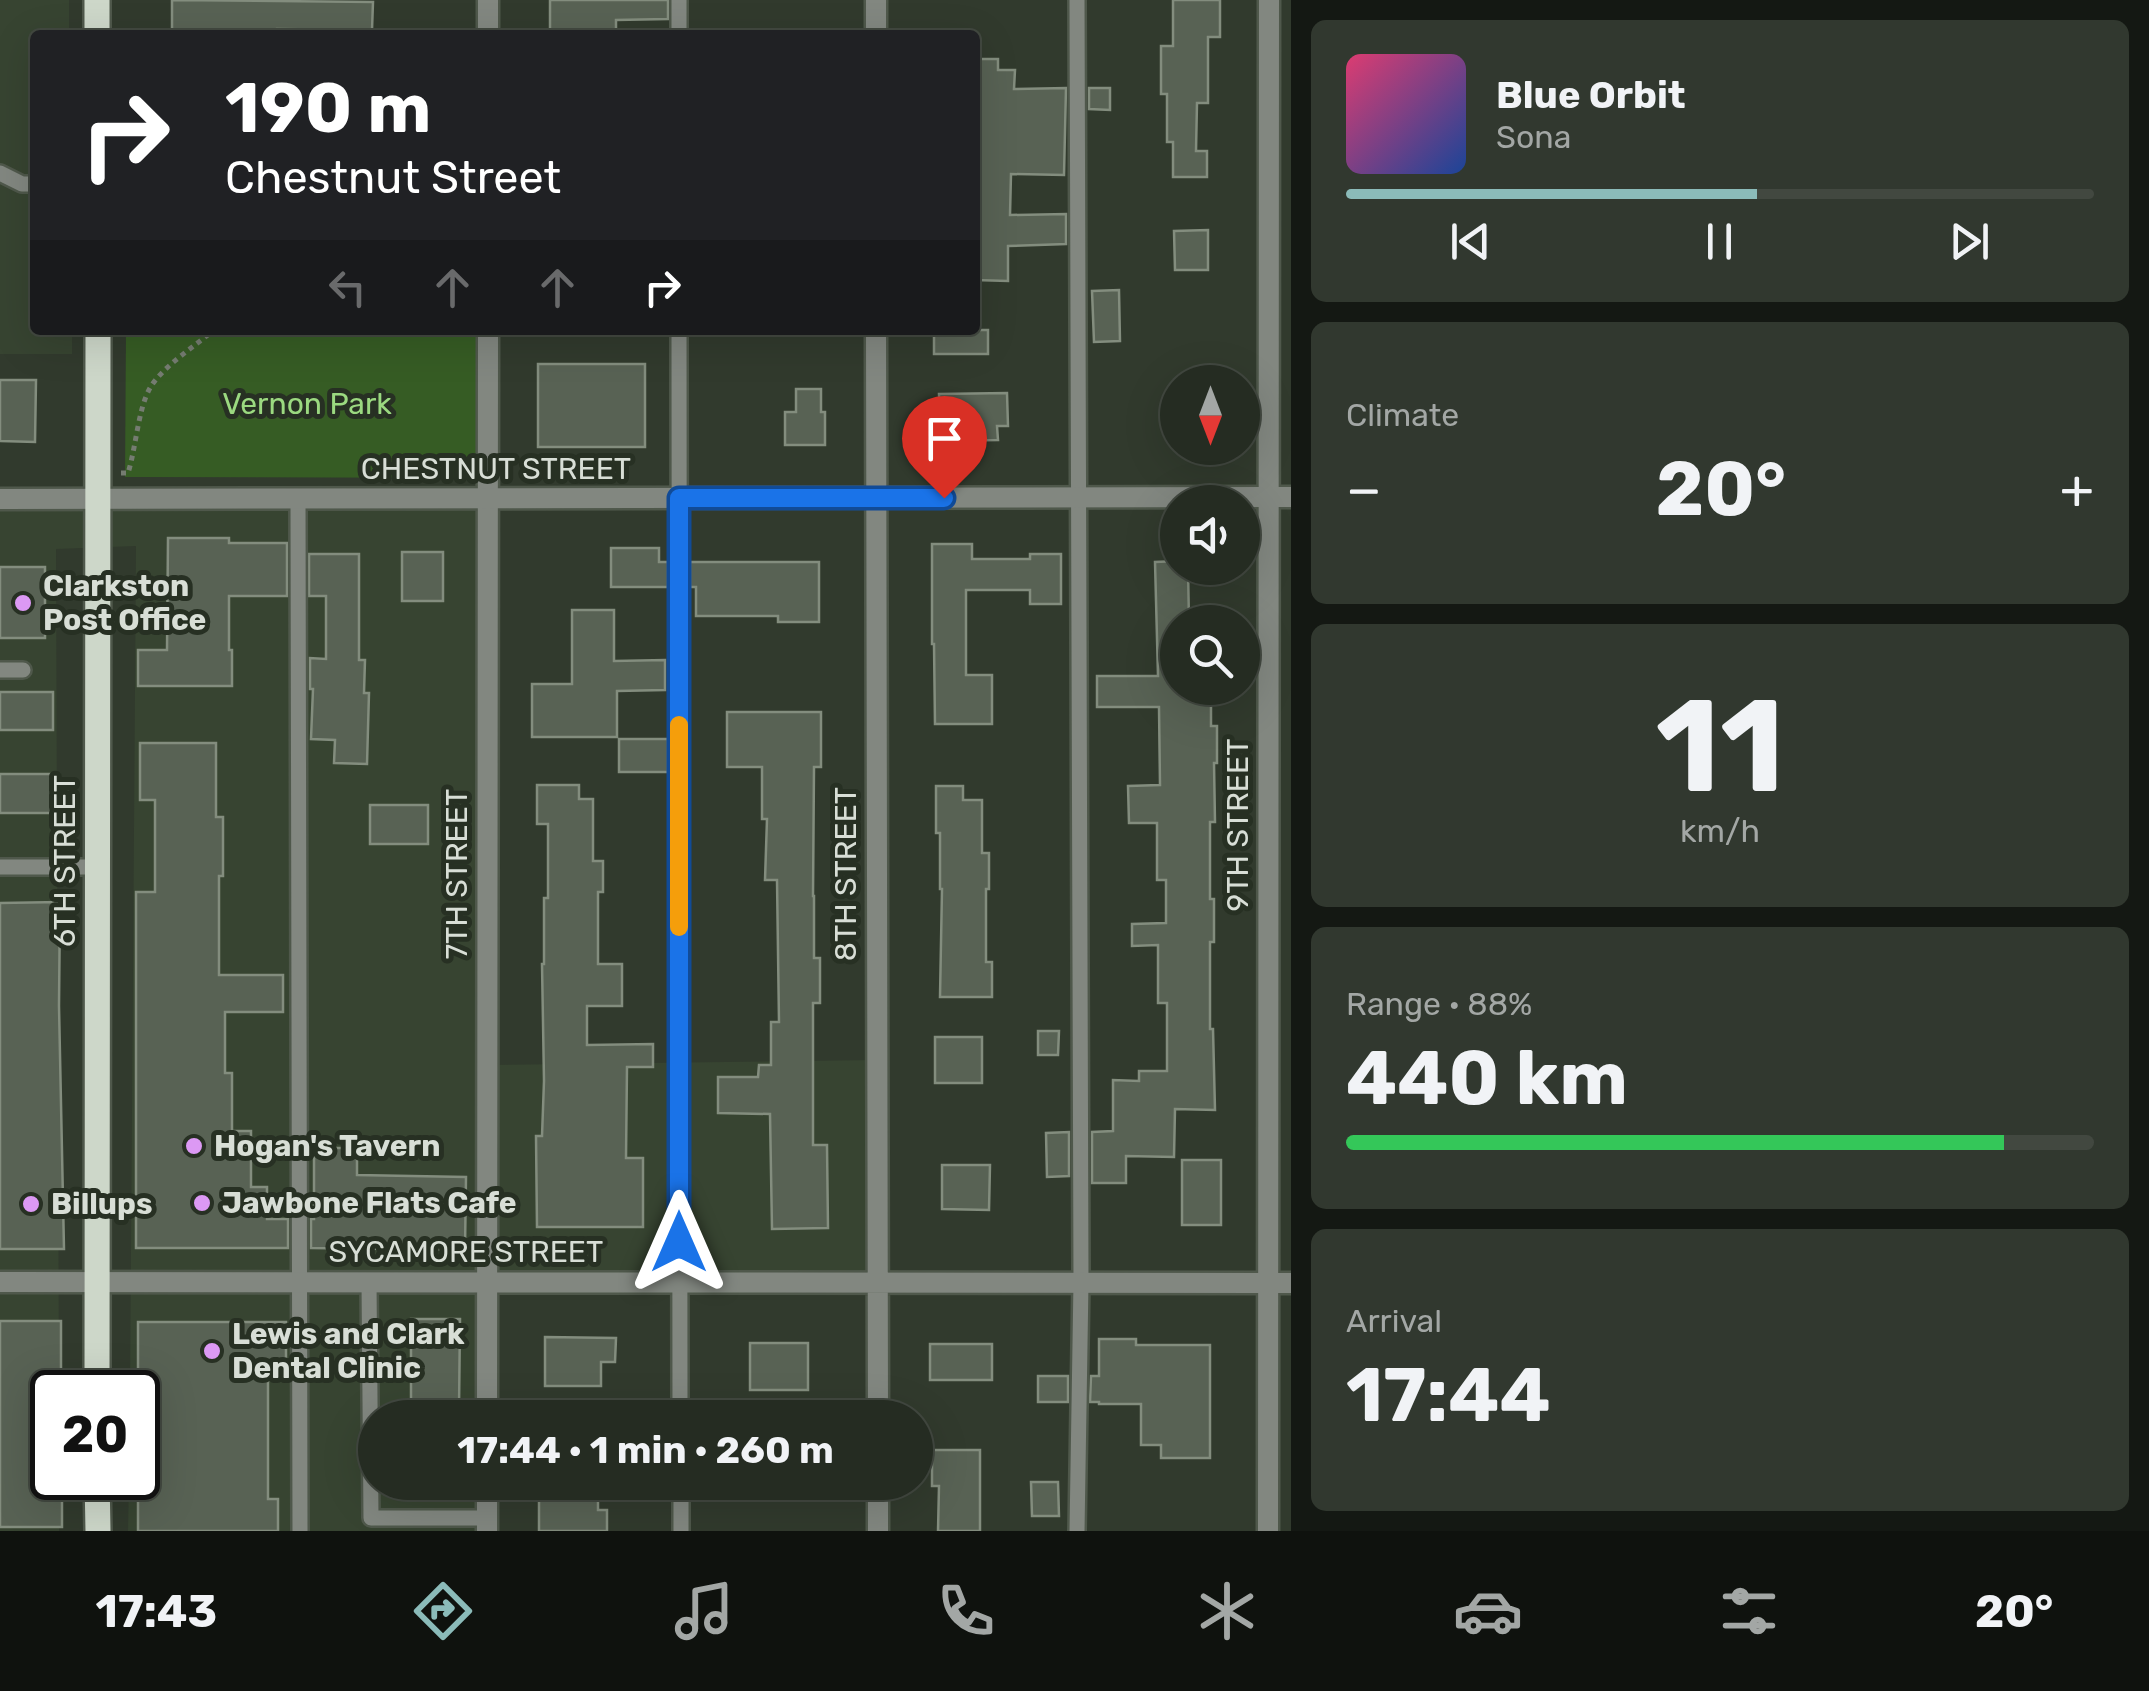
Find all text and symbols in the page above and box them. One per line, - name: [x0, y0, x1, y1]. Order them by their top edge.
- text: 190 m: [225, 67, 431, 150]
- icon: right: [60, 70, 190, 200]
- text: Blue Orbit: [1496, 72, 1686, 118]
- text: Sona: [1496, 118, 1571, 156]
- text: Chestnut Street: [225, 151, 561, 204]
- icon: previous: [1443, 214, 1498, 269]
- icon: pause: [1692, 214, 1747, 269]
- icon: next: [1942, 214, 1997, 269]
- icon: left: [320, 260, 375, 315]
- icon: ahead: [425, 260, 480, 315]
- icon: ahead: [530, 260, 585, 315]
- icon: right: [635, 260, 690, 315]
- north arrow: [1160, 365, 1260, 465]
- map controls: [1160, 365, 1260, 705]
- park label: Vernon Park: [222, 386, 392, 422]
- pin: [902, 396, 987, 499]
- text: Climate: [1346, 396, 1459, 434]
- icon: arrive: [917, 411, 972, 466]
- text: 20°: [1655, 445, 1786, 534]
- street label: CHESTNUT STREET: [361, 451, 631, 487]
- text: −: [1346, 457, 1382, 522]
- text: +: [2060, 457, 2094, 522]
- button: sound: [1160, 485, 1260, 585]
- place label: Clarkston Post Office: [43, 568, 206, 638]
- marker: Clarkston Post Office: [12, 592, 34, 614]
- button: search: [1160, 605, 1260, 705]
- text: 11: [1655, 669, 1785, 824]
- street label: 9TH STREET: [1220, 738, 1256, 912]
- street label: 6TH STREET: [47, 775, 83, 947]
- street label: 8TH STREET: [828, 787, 864, 961]
- street label: 7TH STREET: [439, 789, 475, 959]
- text: km/h: [1680, 812, 1760, 850]
- text: Range · 88%: [1346, 985, 1532, 1023]
- text: 440 km: [1346, 1034, 1628, 1123]
- place label: Hogan's Tavern: [214, 1128, 441, 1164]
- marker: Hogan's Tavern: [183, 1135, 205, 1157]
- place label: Jawbone Flats Cafe: [222, 1185, 517, 1221]
- place label: Billups: [51, 1186, 153, 1222]
- position arrow: [627, 1190, 731, 1294]
- marker: Jawbone Flats Cafe: [191, 1192, 213, 1214]
- marker: Billups: [20, 1193, 42, 1215]
- street label: SYCAMORE STREET: [329, 1234, 603, 1270]
- text: Arrival: [1346, 1302, 1442, 1340]
- place label: Lewis and Clark Dental Clinic: [232, 1316, 465, 1386]
- marker: Lewis and Clark Dental Clinic: [201, 1340, 223, 1362]
- text: 17:44: [1346, 1351, 1551, 1440]
- speed limit sign: 20: [30, 1370, 160, 1500]
- text: 17:44 · 1 min · 260 m: [457, 1427, 834, 1473]
- icon: directions: [408, 1576, 478, 1646]
- icon: music: [669, 1576, 739, 1646]
- icon: phone: [931, 1576, 1001, 1646]
- icon: climate: [1192, 1576, 1262, 1646]
- icon: car: [1453, 1576, 1523, 1646]
- icon: filters: [1714, 1576, 1784, 1646]
- text: 17:43: [96, 1585, 217, 1638]
- text: 20°: [1975, 1585, 2053, 1638]

